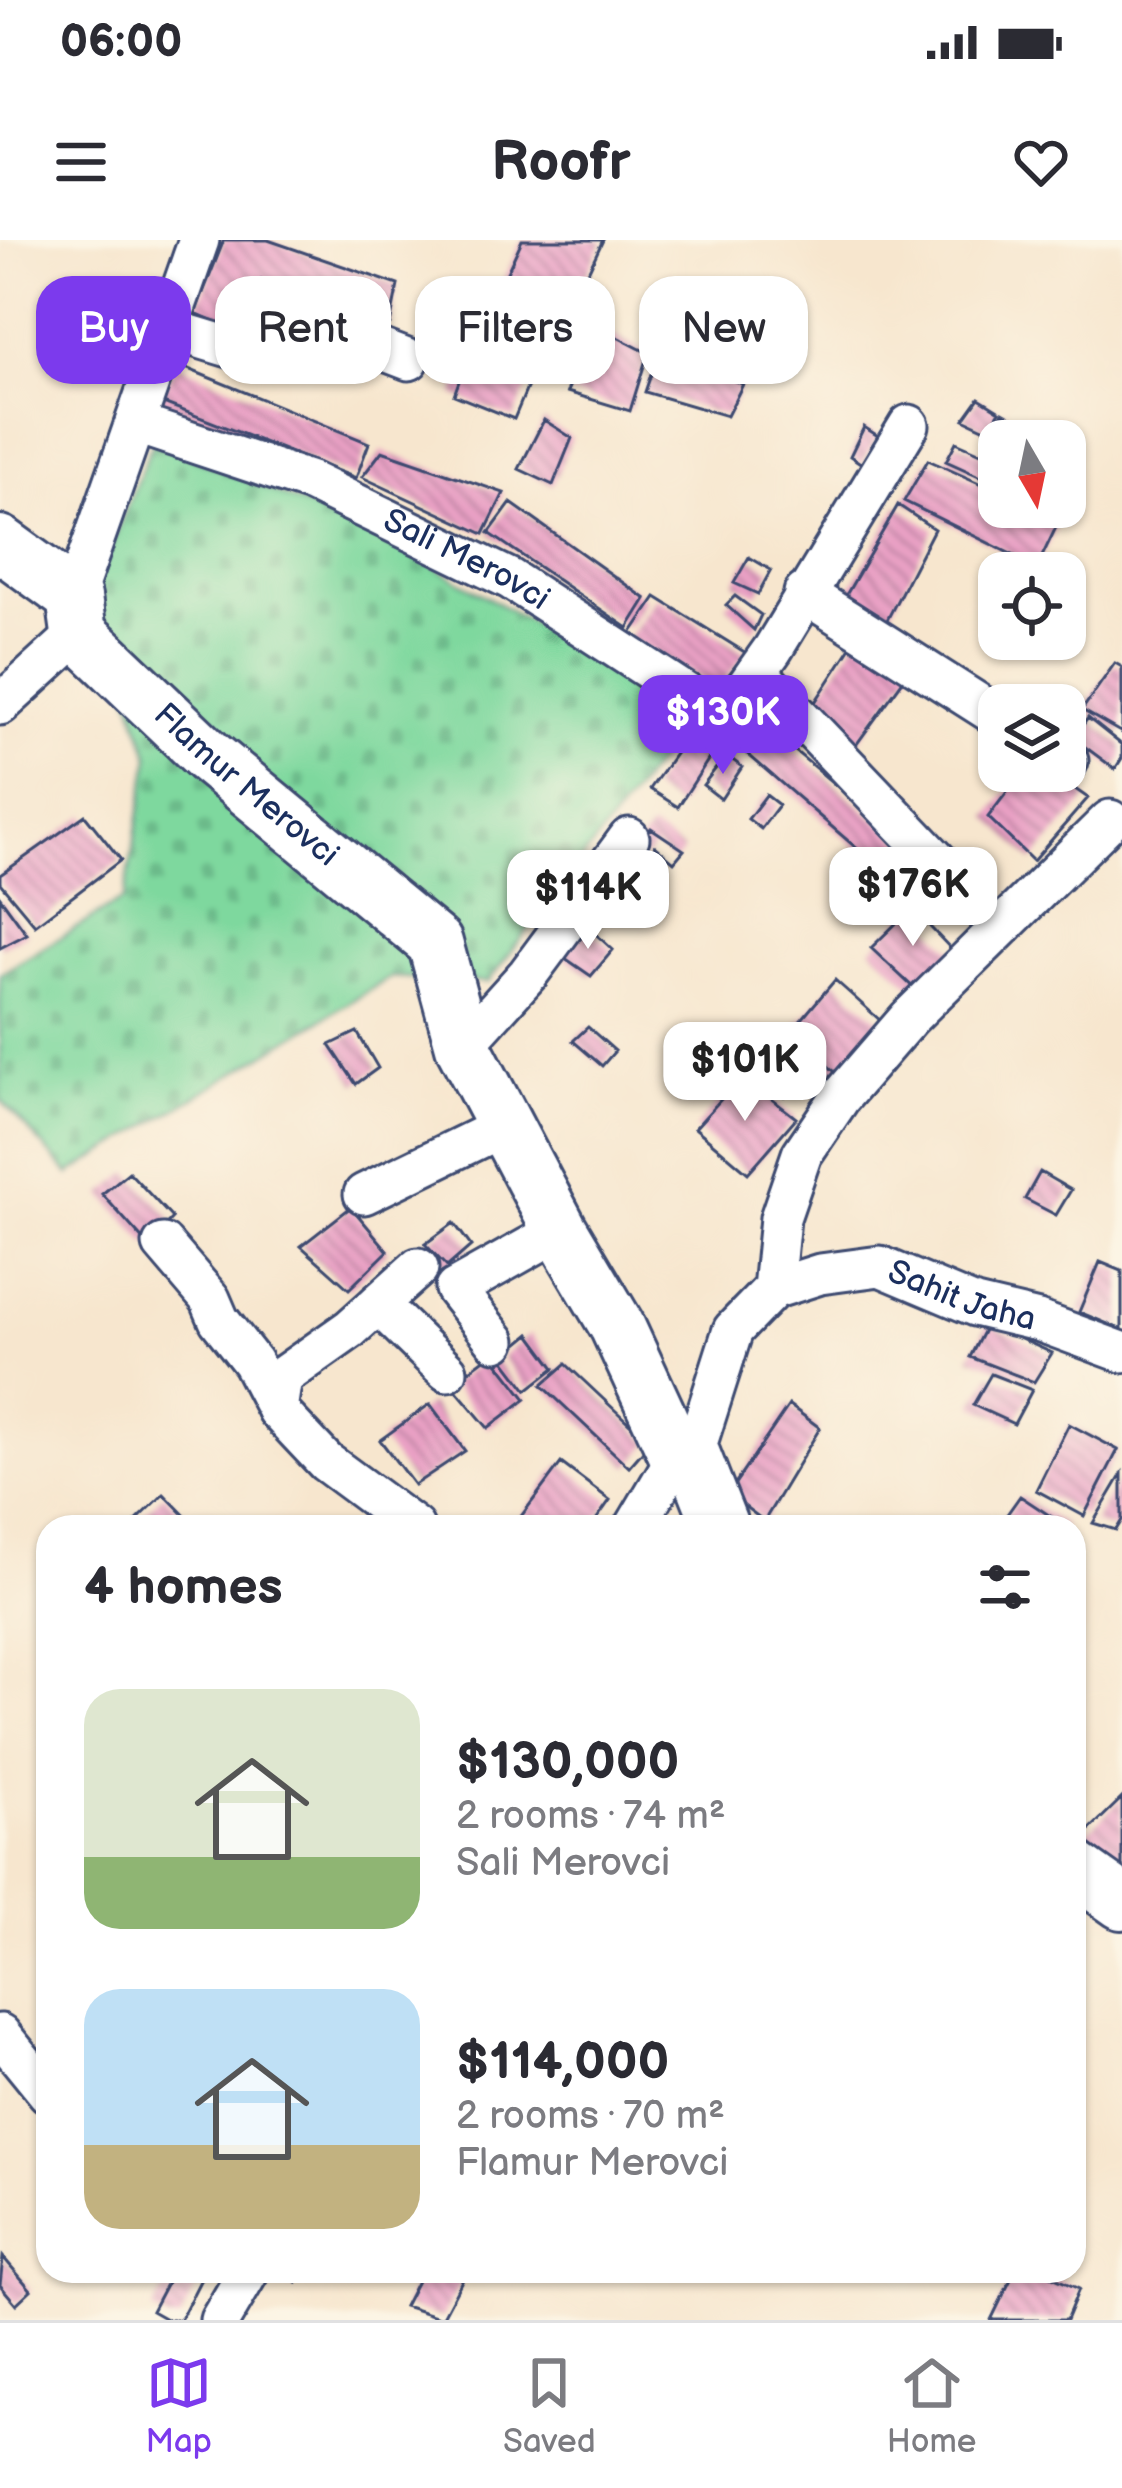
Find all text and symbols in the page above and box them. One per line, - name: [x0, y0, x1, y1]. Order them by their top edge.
- text: 06:00: [60, 15, 182, 70]
- icon: menu: [48, 129, 114, 195]
- icon: heart: [1008, 129, 1074, 195]
- text: Roofr: [491, 130, 631, 195]
- chip: Buy: [36, 276, 191, 384]
- chip: Rent: [215, 276, 391, 384]
- chip: Filters: [415, 276, 615, 384]
- chip: New: [639, 276, 808, 384]
- north arrow: [978, 420, 1086, 528]
- map controls: [978, 420, 1086, 792]
- street label: Sali Merovci: [377, 500, 557, 619]
- button: locate: [978, 552, 1086, 660]
- pin: $130K: [639, 675, 807, 777]
- button: layers: [978, 684, 1086, 792]
- text: $130K: [665, 690, 781, 737]
- street label: Flamur Merovci: [145, 695, 347, 875]
- pin: $176K: [829, 847, 997, 949]
- pin: $114K: [504, 850, 672, 952]
- text: $176K: [856, 862, 970, 909]
- text: $114K: [534, 865, 642, 912]
- pin: $101K: [661, 1022, 829, 1124]
- text: $101K: [690, 1037, 800, 1084]
- street label: Sahit Jaha: [882, 1252, 1040, 1340]
- icon: filters: [972, 1554, 1038, 1620]
- text: 4 homes: [84, 1557, 283, 1618]
- text: $130,000: [456, 1732, 679, 1793]
- icon: home: [180, 1737, 324, 1881]
- text: 2 rooms · 74 m²: [456, 1793, 726, 1840]
- text: Sali Merovci: [456, 1840, 670, 1887]
- text: $114,000: [456, 2032, 669, 2093]
- icon: home: [180, 2037, 324, 2181]
- text: 2 rooms · 70 m²: [456, 2093, 725, 2140]
- text: Flamur Merovci: [456, 2140, 728, 2187]
- tab: Map: [146, 2350, 212, 2462]
- tab: Saved: [503, 2350, 596, 2462]
- tab: Home: [887, 2350, 976, 2462]

